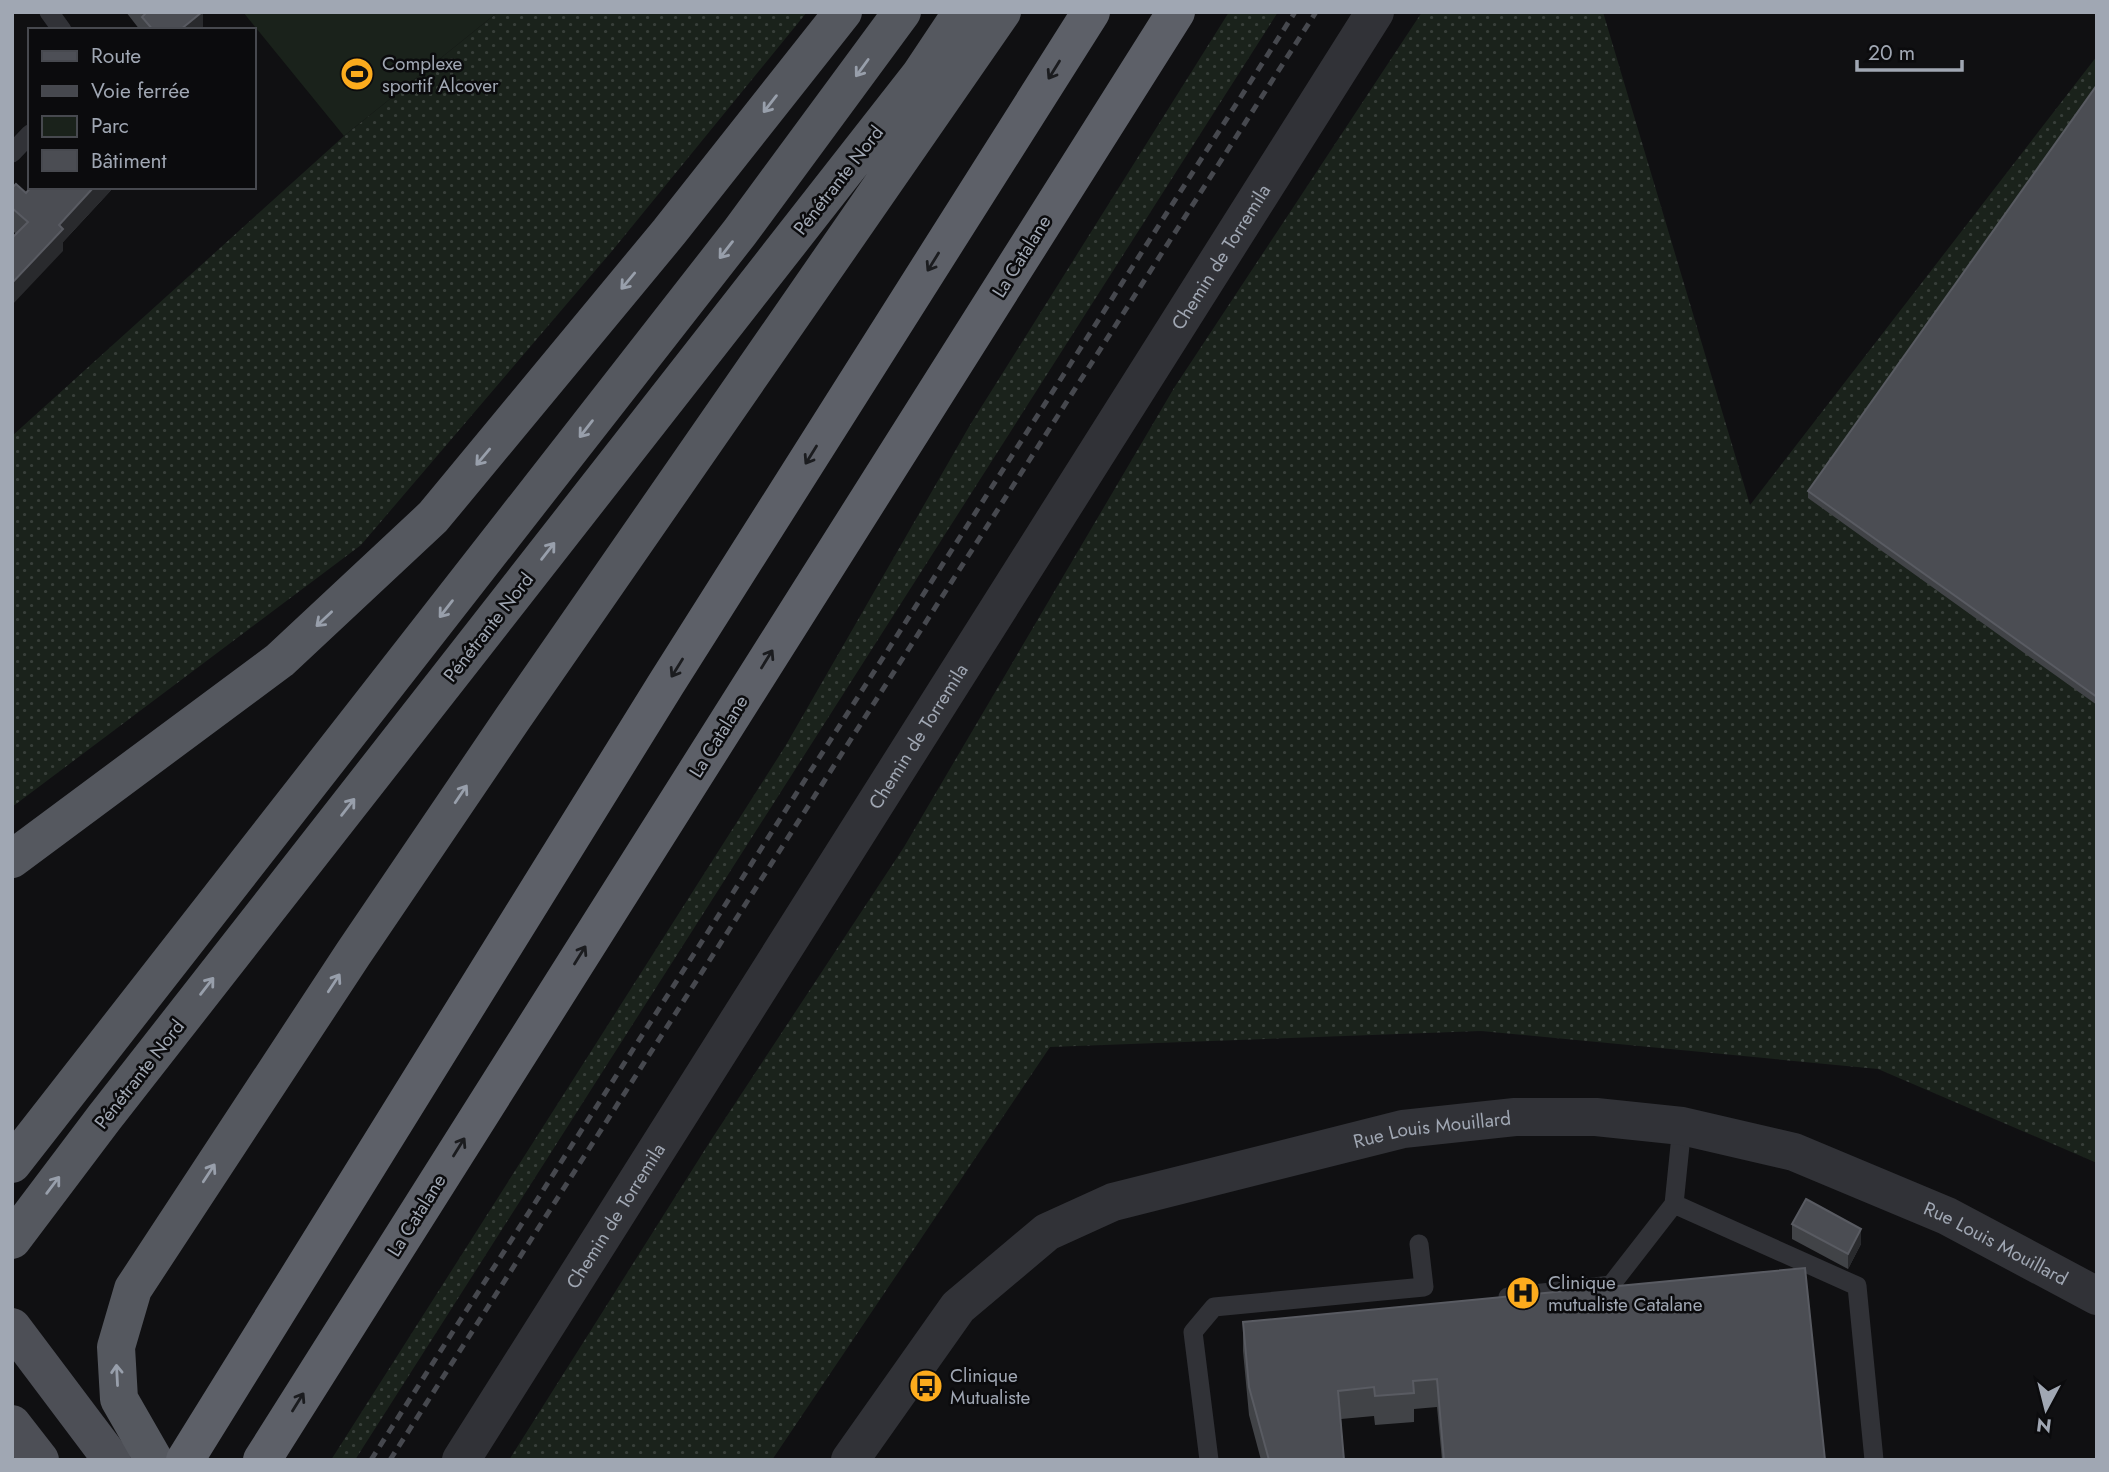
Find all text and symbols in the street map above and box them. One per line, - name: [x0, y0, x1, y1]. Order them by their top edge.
- legend: [28, 28, 256, 189]
- scale bar: [1857, 28, 1962, 72]
- text: 20 m: [1868, 38, 1915, 68]
- text: Route: [91, 41, 141, 71]
- place label: Complexe sportif Alcover: [382, 50, 499, 99]
- sports icon: Complexe sportif Alcover: [338, 55, 376, 93]
- one-way arrow: [854, 58, 869, 76]
- one-way arrow: [1047, 60, 1062, 79]
- text: Voie ferrée: [91, 76, 190, 106]
- one-way arrow: [763, 94, 778, 113]
- text: Parc: [91, 111, 129, 141]
- street label: Pénétrante Nord: [787, 120, 890, 241]
- text: Bâtiment: [91, 146, 167, 176]
- street label: Chemin de Torremila: [1165, 179, 1277, 335]
- street label: La Catalane: [985, 210, 1057, 303]
- one-way arrow: [718, 240, 733, 259]
- one-way arrow: [925, 252, 939, 272]
- one-way arrow: [620, 272, 636, 290]
- one-way arrow: [578, 420, 593, 438]
- one-way arrow: [804, 444, 818, 464]
- one-way arrow: [475, 447, 491, 465]
- one-way arrow: [541, 542, 556, 560]
- street label: Pénétrante Nord: [437, 567, 540, 688]
- one-way arrow: [438, 599, 453, 617]
- one-way arrow: [315, 611, 333, 627]
- one-way arrow: [760, 649, 774, 669]
- one-way arrow: [669, 657, 683, 677]
- street label: Chemin de Torremila: [862, 658, 975, 815]
- street label: La Catalane: [682, 690, 754, 783]
- one-way arrow: [454, 785, 468, 804]
- one-way arrow: [340, 798, 355, 817]
- one-way arrow: [574, 945, 588, 965]
- one-way arrow: [326, 974, 341, 993]
- one-way arrow: [200, 977, 215, 996]
- street label: Pénétrante Nord: [88, 1014, 191, 1135]
- street label: Rue Louis Mouillard: [1350, 1105, 1512, 1155]
- one-way arrow: [452, 1138, 466, 1158]
- street label: Chemin de Torremila: [559, 1138, 672, 1294]
- one-way arrow: [201, 1164, 216, 1183]
- street label: La Catalane: [380, 1169, 452, 1262]
- one-way arrow: [46, 1177, 61, 1195]
- street label: Rue Louis Mouillard: [1920, 1195, 2073, 1292]
- place label: Clinique mutualiste Catalane: [1548, 1269, 1703, 1318]
- hospital icon: Clinique mutualiste Catalane: [1504, 1274, 1542, 1312]
- place label: Clinique Mutualiste: [950, 1362, 1031, 1411]
- one-way arrow: [111, 1364, 124, 1387]
- bus stop icon: Clinique Mutualiste: [907, 1367, 945, 1405]
- north arrow: [2011, 1374, 2081, 1444]
- one-way arrow: [291, 1393, 306, 1412]
- text: N: [2035, 1411, 2053, 1440]

